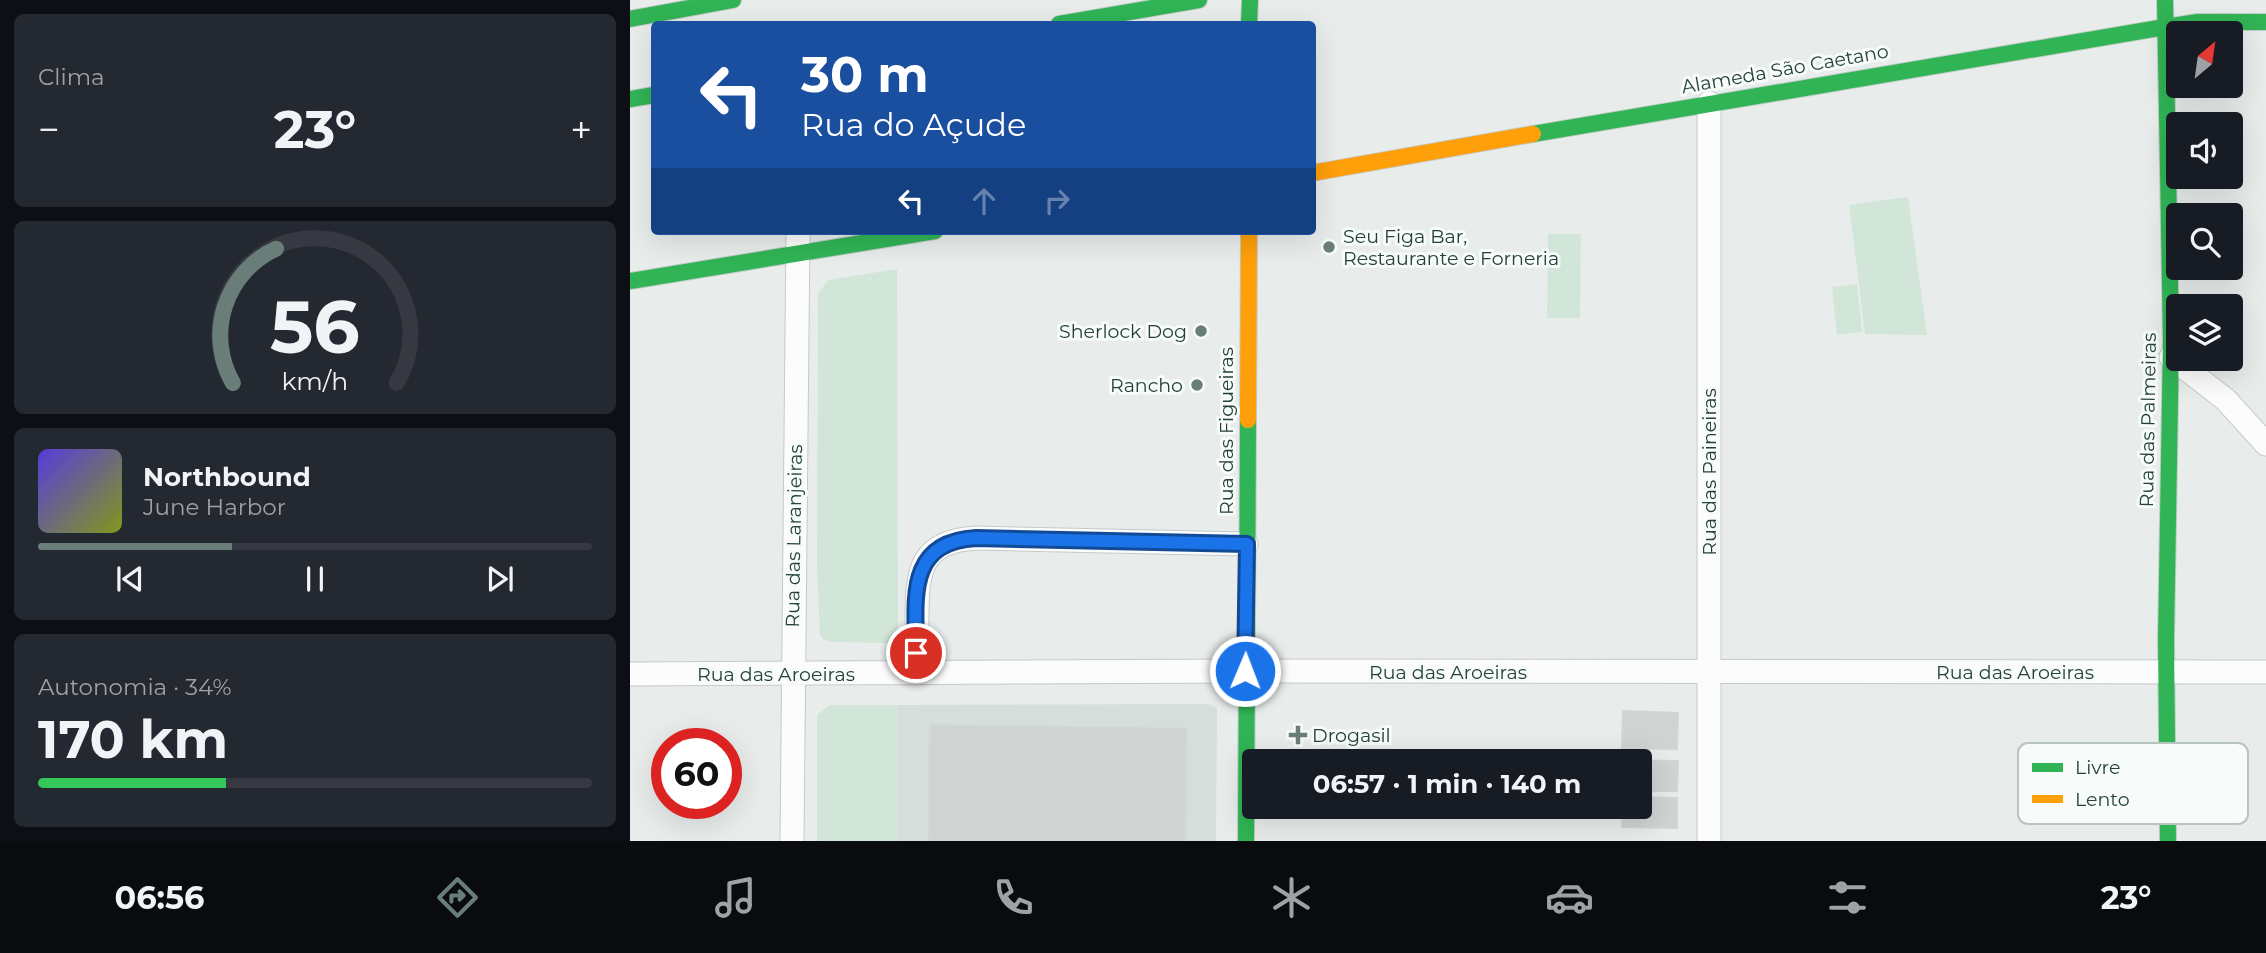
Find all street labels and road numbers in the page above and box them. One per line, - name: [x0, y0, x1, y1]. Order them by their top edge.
- street label: Alameda São Caetano: [1680, 39, 1890, 99]
- street label: Rua das Palmeiras: [2135, 332, 2161, 508]
- street label: Rua das Figueiras: [1215, 347, 1238, 515]
- street label: Rua das Paineiras: [1698, 388, 1721, 556]
- street label: Rua das Laranjeiras: [781, 444, 807, 628]
- street label: Rua das Aroeiras: [1369, 661, 1527, 684]
- street label: Rua das Aroeiras: [1936, 661, 2094, 684]
- street label: Rua das Aroeiras: [697, 663, 855, 686]

